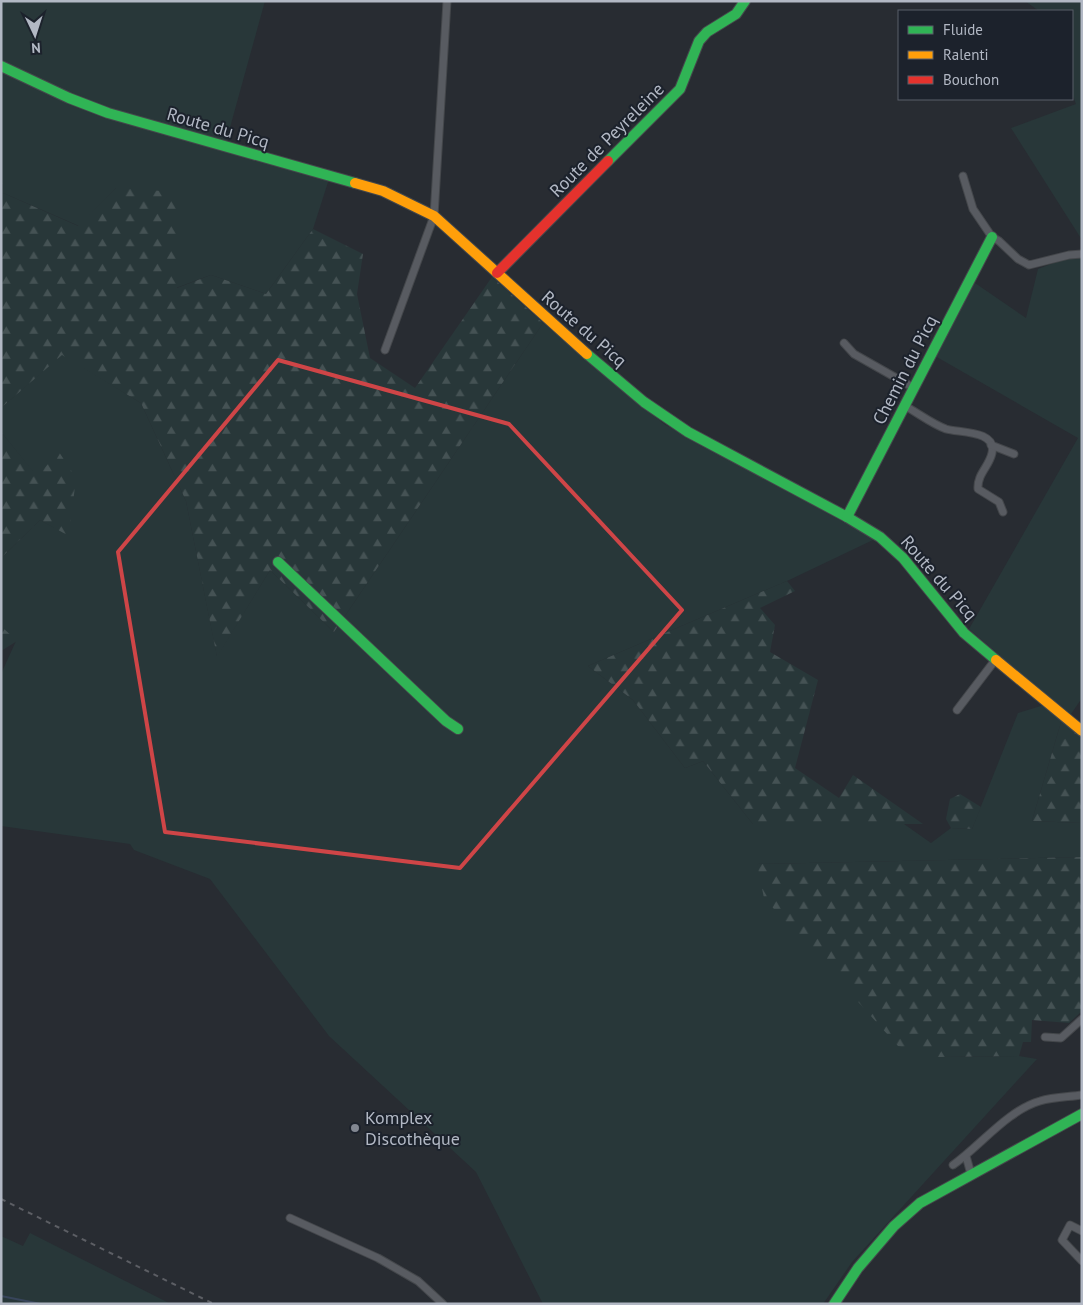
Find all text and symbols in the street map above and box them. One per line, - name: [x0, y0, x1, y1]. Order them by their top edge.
- north arrow: [10, 10, 60, 60]
- legend: [898, 10, 1073, 100]
- text: Fluide: [943, 20, 983, 39]
- text: N: [31, 39, 41, 57]
- text: Ralenti: [943, 45, 989, 64]
- text: Bouchon: [943, 70, 999, 89]
- street label: Route de Peyreleine: [545, 78, 669, 202]
- street label: Route du Picq: [164, 102, 272, 153]
- street label: Route du Picq: [537, 285, 632, 372]
- street label: Chemin du Picq: [867, 311, 942, 428]
- street label: Route du Picq: [896, 530, 983, 625]
- place label: Komplex Discothèque: [365, 1106, 460, 1150]
- marker: Komplex Discothèque: [349, 1122, 361, 1134]

